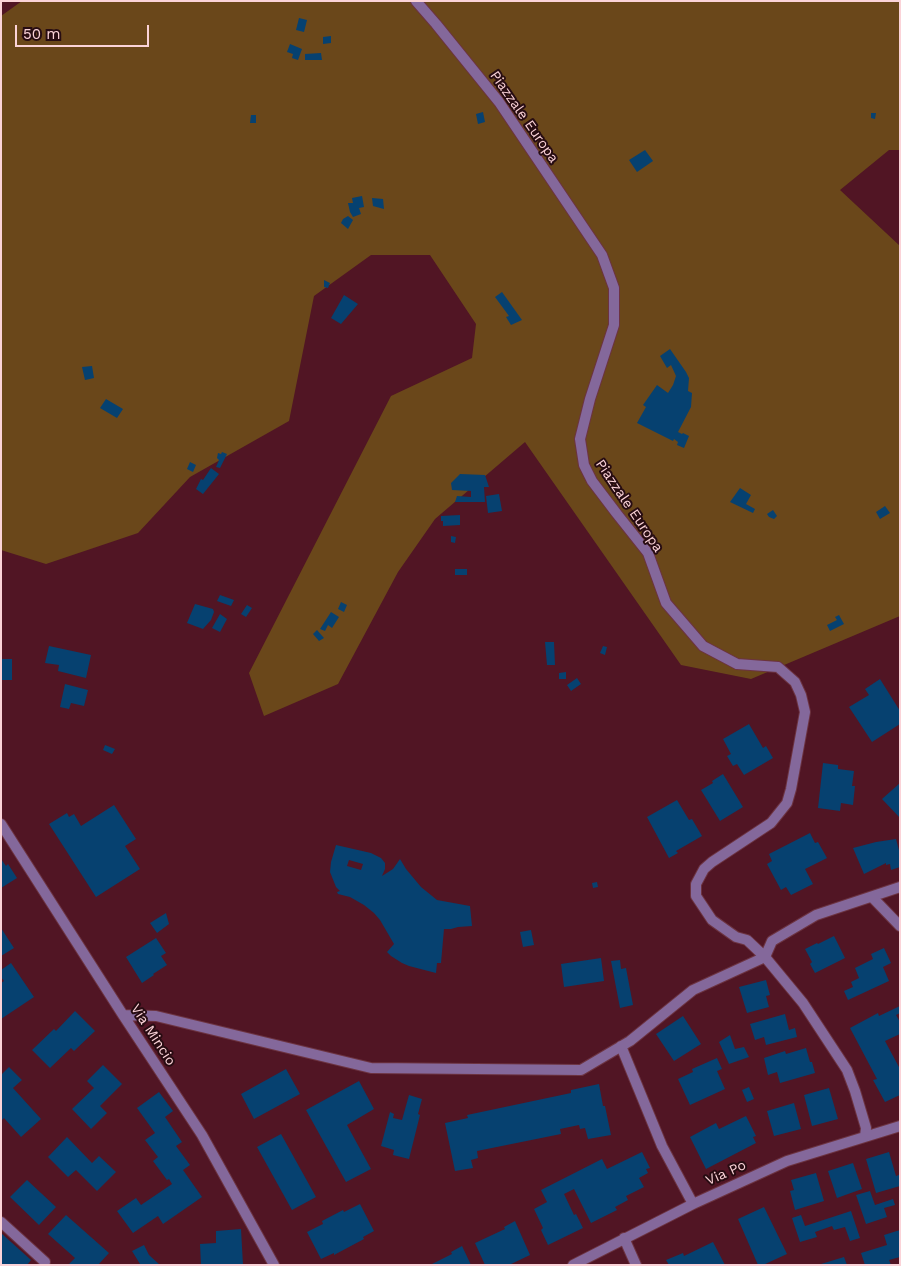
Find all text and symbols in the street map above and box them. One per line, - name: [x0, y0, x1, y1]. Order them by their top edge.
- scale bar: [18, 15, 151, 47]
- text: 50 m: [23, 25, 60, 43]
- street label: Piazzale Europa: [486, 68, 562, 166]
- street label: Piazzale Europa: [592, 456, 666, 556]
- street label: Via Mincio: [127, 1001, 179, 1069]
- street label: Via Po: [703, 1157, 749, 1189]

